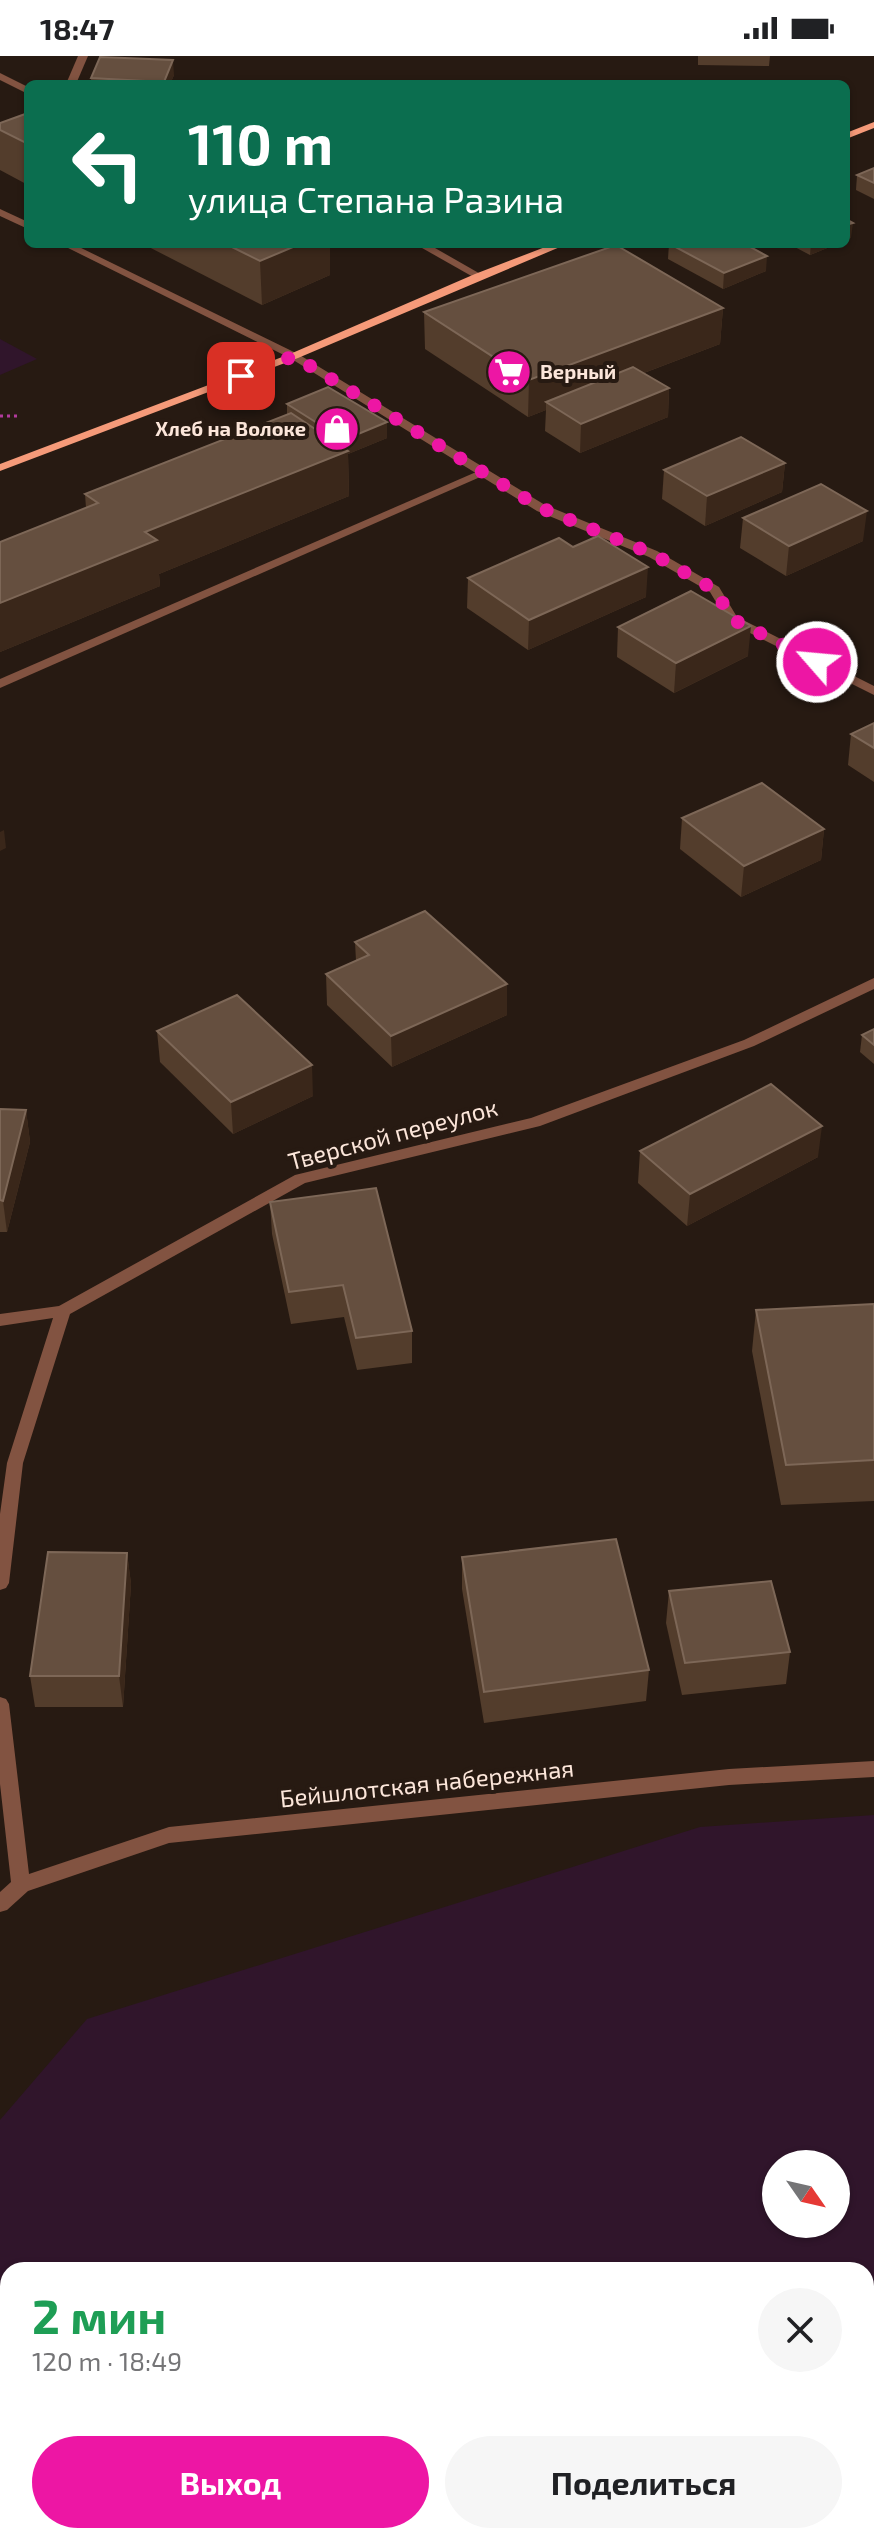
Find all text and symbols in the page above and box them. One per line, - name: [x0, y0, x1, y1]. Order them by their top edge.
- text: 18:47: [40, 10, 114, 46]
- text: 110 m: [188, 109, 333, 176]
- icon: left: [56, 112, 160, 216]
- text: улица Степана Разина: [188, 177, 564, 220]
- pin: [207, 342, 275, 410]
- supermarket icon: Верный: [485, 348, 533, 396]
- icon: arrive: [219, 354, 263, 398]
- place label: Верный: [540, 359, 616, 383]
- shop icon: Хлеб на Волоке: [313, 405, 361, 453]
- place label: Хлеб на Волоке: [155, 416, 306, 440]
- position arrow: [775, 620, 859, 704]
- street label: Тверской переулок: [285, 1092, 501, 1176]
- street label: Бейшлотская набережная: [278, 1753, 575, 1812]
- north arrow: [762, 2150, 850, 2238]
- map controls: [762, 2150, 850, 2238]
- text: 2 мин: [32, 2286, 166, 2344]
- button: close: [758, 2288, 842, 2372]
- text: 120 m · 18:49: [32, 2345, 182, 2376]
- button: Выход: [32, 2436, 429, 2528]
- button: Поделиться: [445, 2436, 842, 2528]

